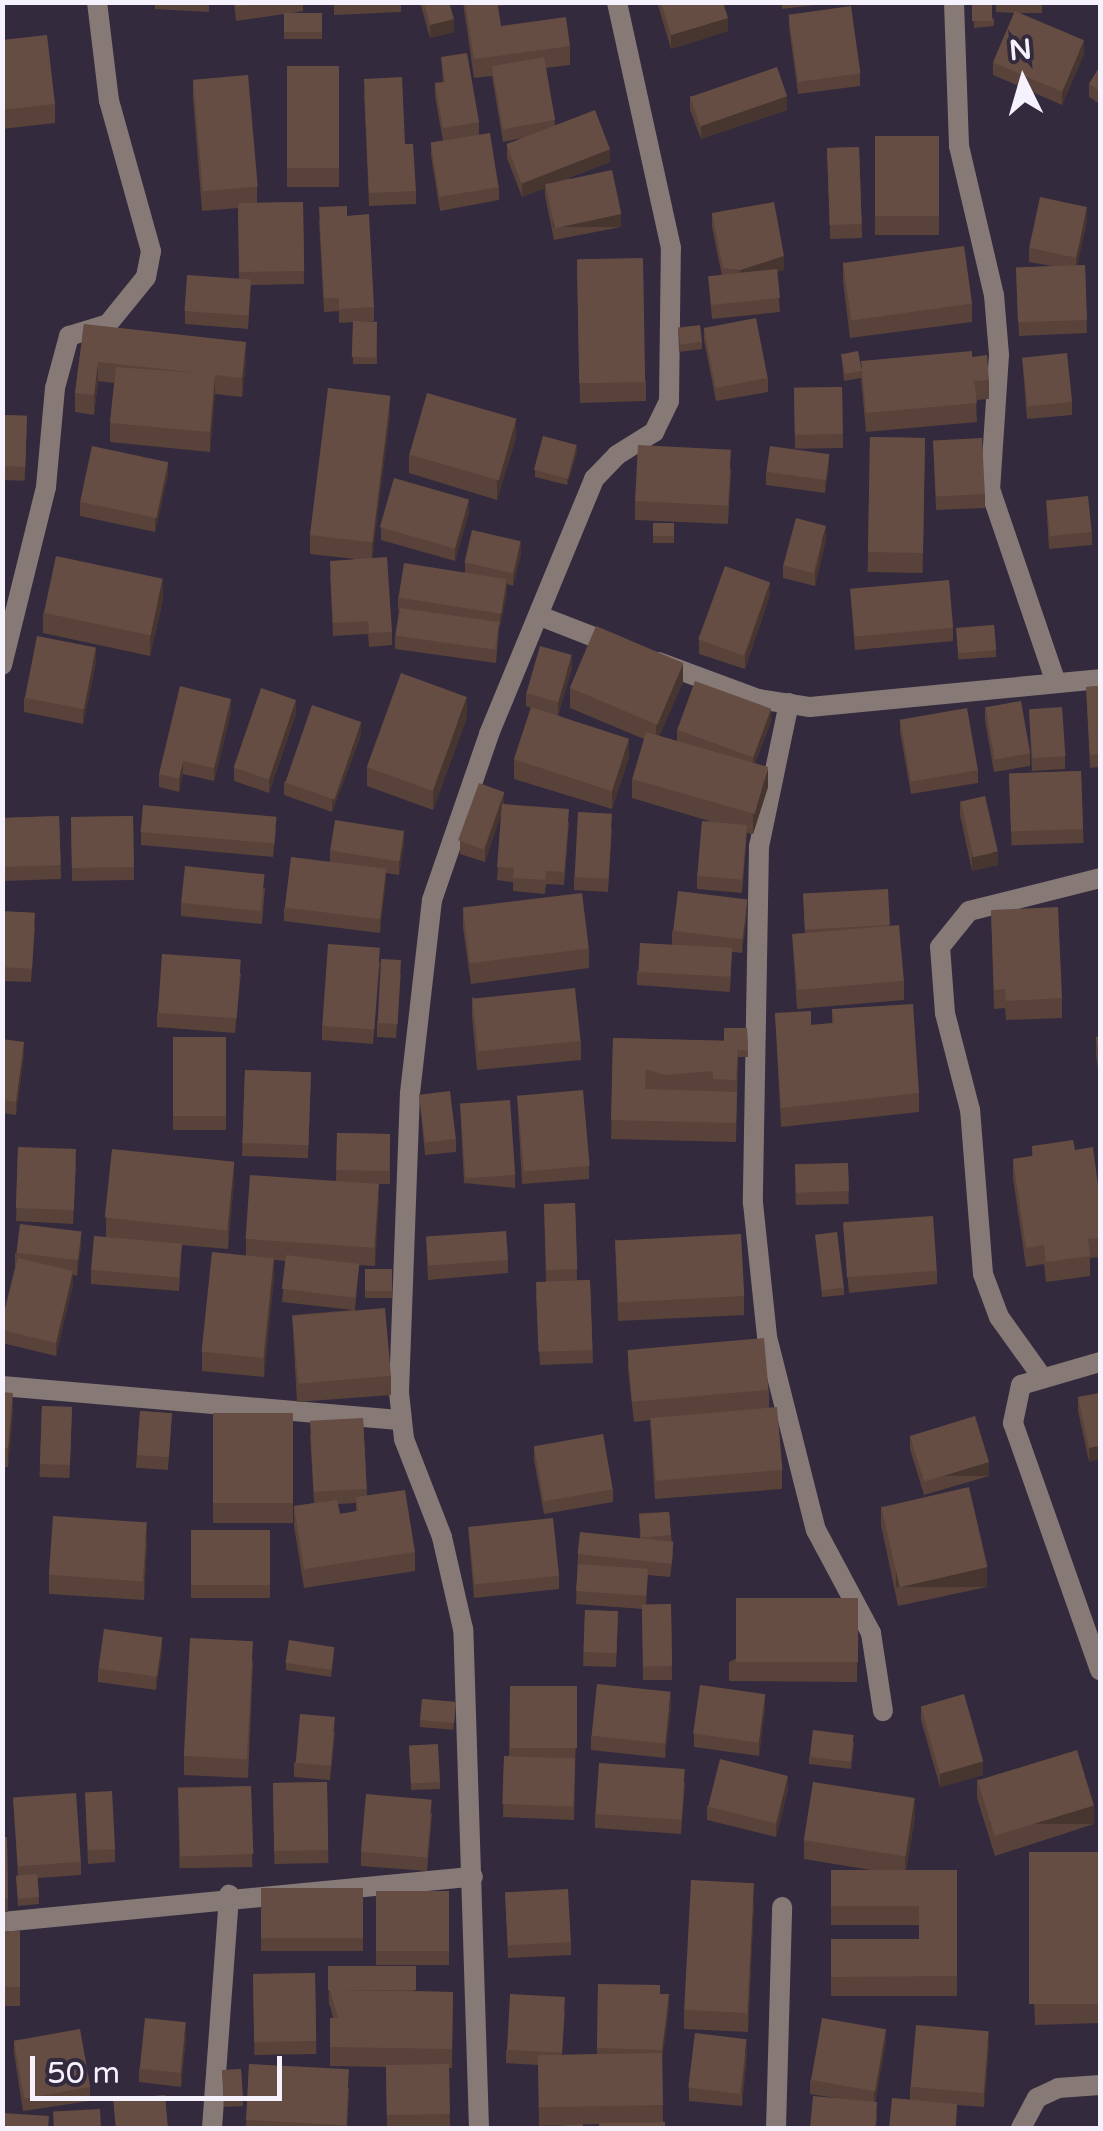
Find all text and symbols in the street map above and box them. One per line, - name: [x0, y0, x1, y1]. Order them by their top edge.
- north arrow: [973, 30, 1073, 130]
- text: N: [1008, 32, 1033, 68]
- scale bar: [35, 2036, 288, 2098]
- text: 50 m: [47, 2055, 120, 2092]

